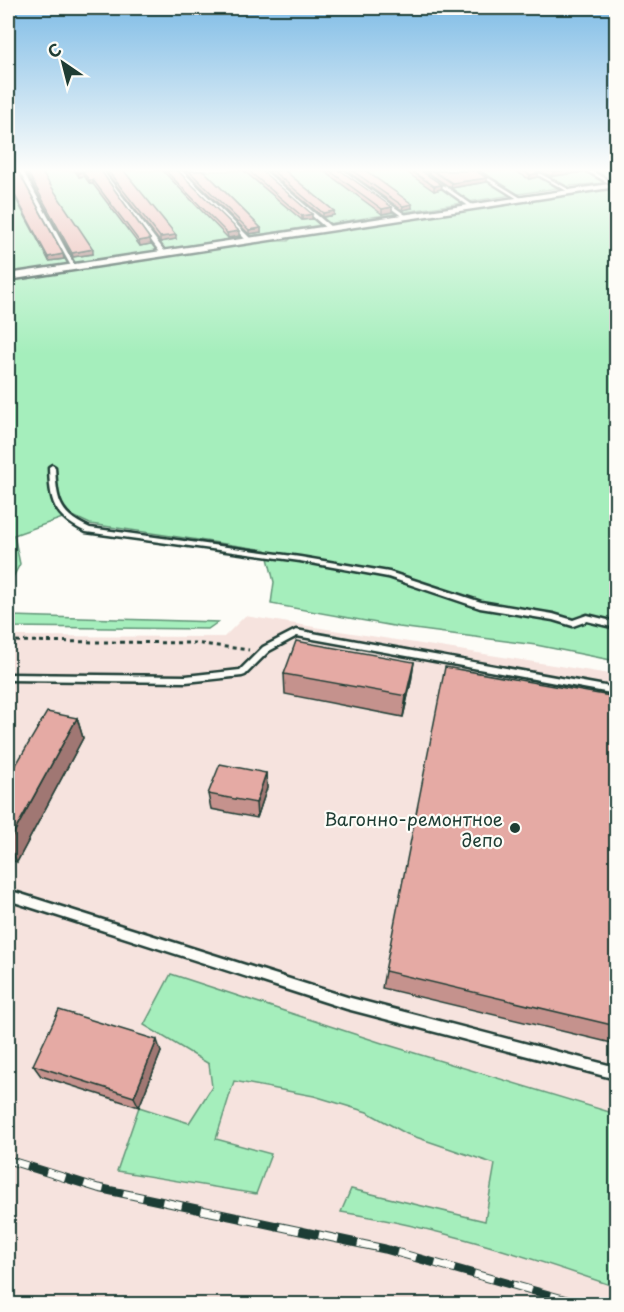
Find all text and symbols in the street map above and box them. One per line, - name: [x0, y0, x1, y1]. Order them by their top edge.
- north arrow: [33, 33, 93, 93]
- text: С: [42, 37, 66, 63]
- place label: Вагонно-ремонтное депо: [324, 805, 503, 853]
- marker: Вагонно-ремонтное депо: [508, 821, 522, 835]

